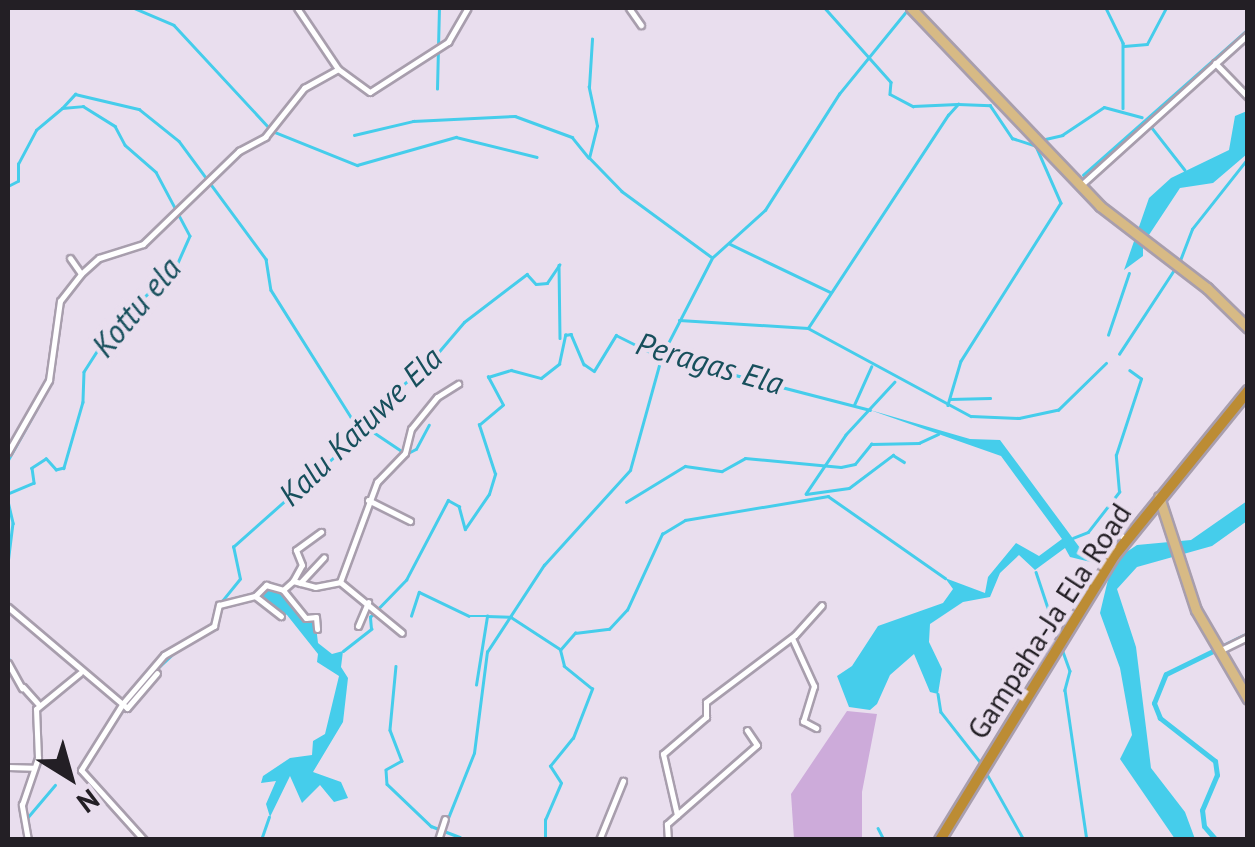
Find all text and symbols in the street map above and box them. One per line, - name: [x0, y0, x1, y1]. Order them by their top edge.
- water label: Kottu ela: [84, 250, 188, 364]
- water label: Peragas Ela: [632, 324, 788, 402]
- water label: Kalu Katuwe Ela: [270, 339, 450, 513]
- street label: Gampaha-Ja Ela Road: [959, 496, 1139, 746]
- north arrow: [20, 727, 120, 827]
- text: N: [70, 781, 107, 822]

